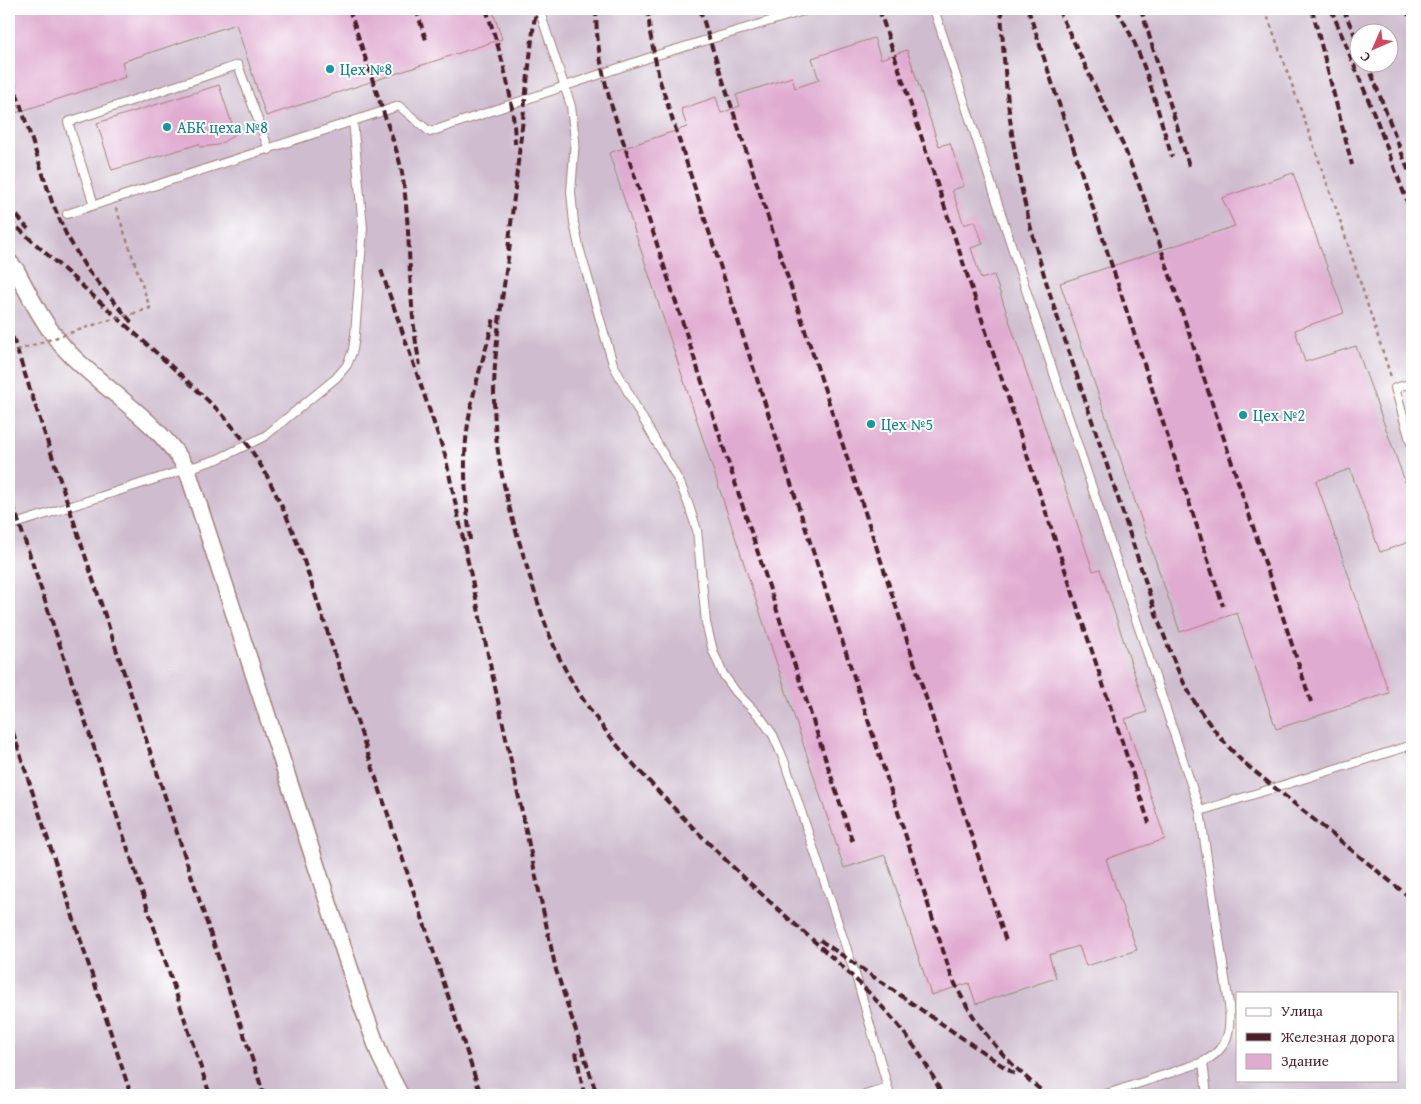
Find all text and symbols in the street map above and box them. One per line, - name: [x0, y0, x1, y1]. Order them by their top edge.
- north arrow: [1348, 22, 1398, 72]
- text: С: [1355, 47, 1375, 67]
- place label: Цех №8: [340, 57, 393, 81]
- marker: Цех №8: [324, 63, 336, 75]
- place label: АБК цеха №8: [177, 115, 268, 139]
- marker: АБК цеха №8: [161, 121, 173, 133]
- place label: Цех №2: [1253, 403, 1305, 427]
- marker: Цех №2: [1237, 409, 1249, 421]
- place label: Цех №5: [881, 412, 933, 436]
- marker: Цех №5: [865, 418, 877, 430]
- legend: [1236, 992, 1398, 1082]
- text: Улица: [1281, 1000, 1324, 1021]
- text: Железная дорога: [1280, 1026, 1396, 1047]
- text: Здание: [1281, 1050, 1329, 1071]

